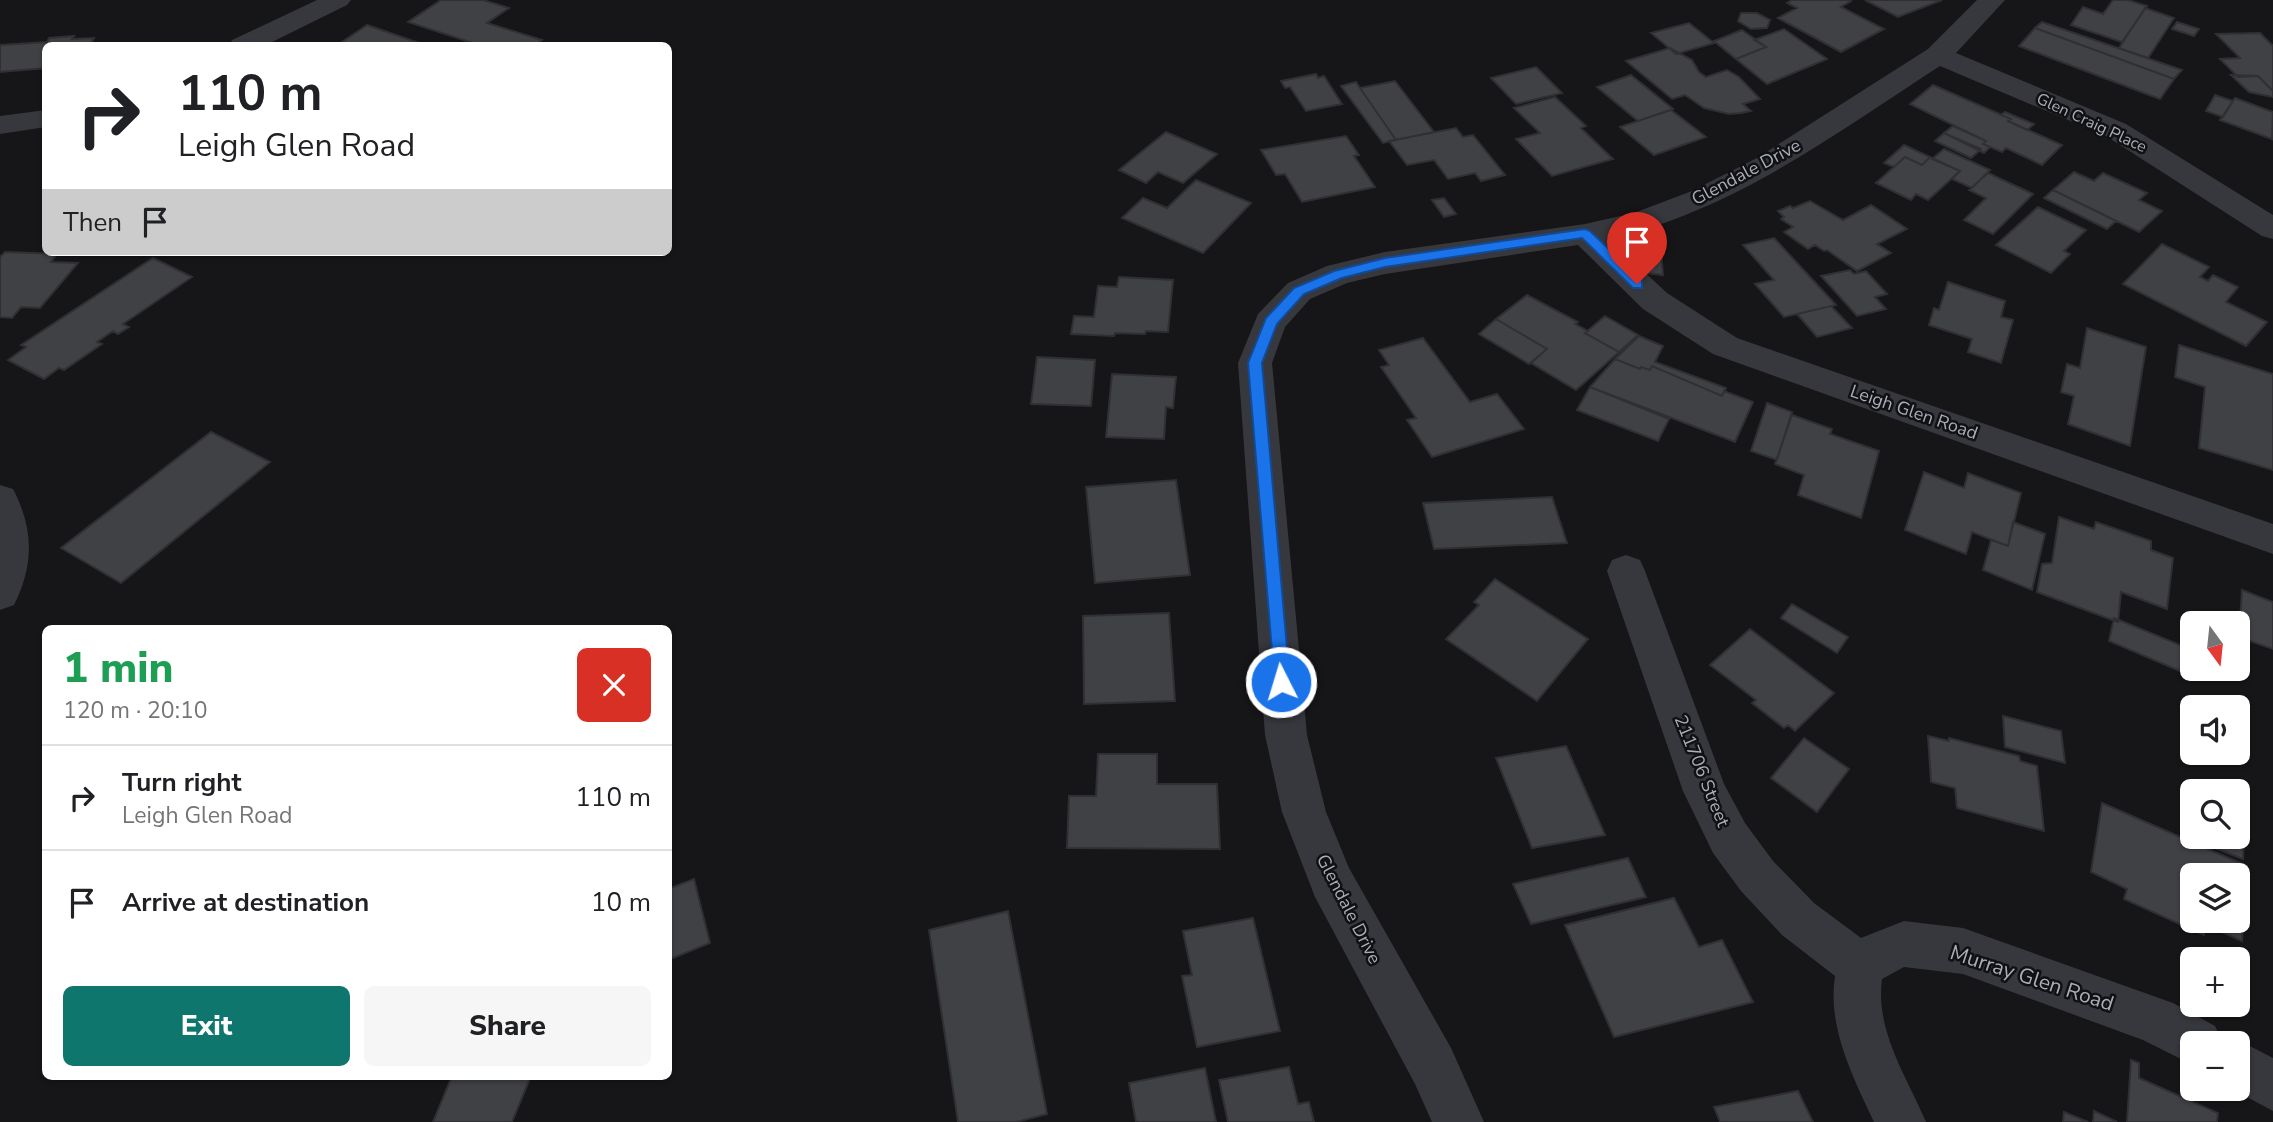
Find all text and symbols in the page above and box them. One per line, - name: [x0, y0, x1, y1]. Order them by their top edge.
- text: 110 m: [178, 60, 322, 127]
- icon: right: [63, 70, 154, 161]
- street label: Glen Craig Place: [2033, 88, 2150, 158]
- text: Leigh Glen Road: [178, 124, 415, 167]
- street label: Glendale Drive: [1687, 133, 1805, 211]
- icon: arrive: [136, 203, 174, 241]
- text: Then: [63, 205, 122, 240]
- pin: [1607, 212, 1667, 284]
- icon: arrive: [1618, 223, 1656, 261]
- street label: Leigh Glen Road: [1847, 379, 1981, 445]
- north arrow: [2180, 611, 2250, 681]
- map controls: [2180, 611, 2250, 1101]
- text: 1 min: [63, 640, 173, 697]
- position arrow: [1244, 645, 1318, 719]
- button: close: [577, 648, 651, 722]
- text: 120 m · 20:10: [63, 695, 208, 726]
- button: sound: [2180, 695, 2250, 765]
- street label: 211706 Street: [1669, 712, 1736, 831]
- text: Turn right: [122, 765, 241, 800]
- icon: right: [63, 779, 101, 817]
- button: search: [2180, 779, 2250, 849]
- text: 110 m: [575, 780, 651, 815]
- text: Leigh Glen Road: [122, 800, 293, 831]
- street label: Glendale Drive: [1311, 850, 1387, 968]
- button: layers: [2180, 863, 2250, 933]
- icon: arrive: [63, 884, 101, 922]
- text: Arrive at destination: [122, 885, 369, 920]
- text: 10 m: [591, 885, 651, 920]
- street label: Murray Glen Road: [1947, 938, 2117, 1018]
- button: +: [2180, 947, 2250, 1017]
- button: Exit: [63, 986, 350, 1066]
- button: Share: [364, 986, 651, 1066]
- button: −: [2180, 1031, 2250, 1101]

